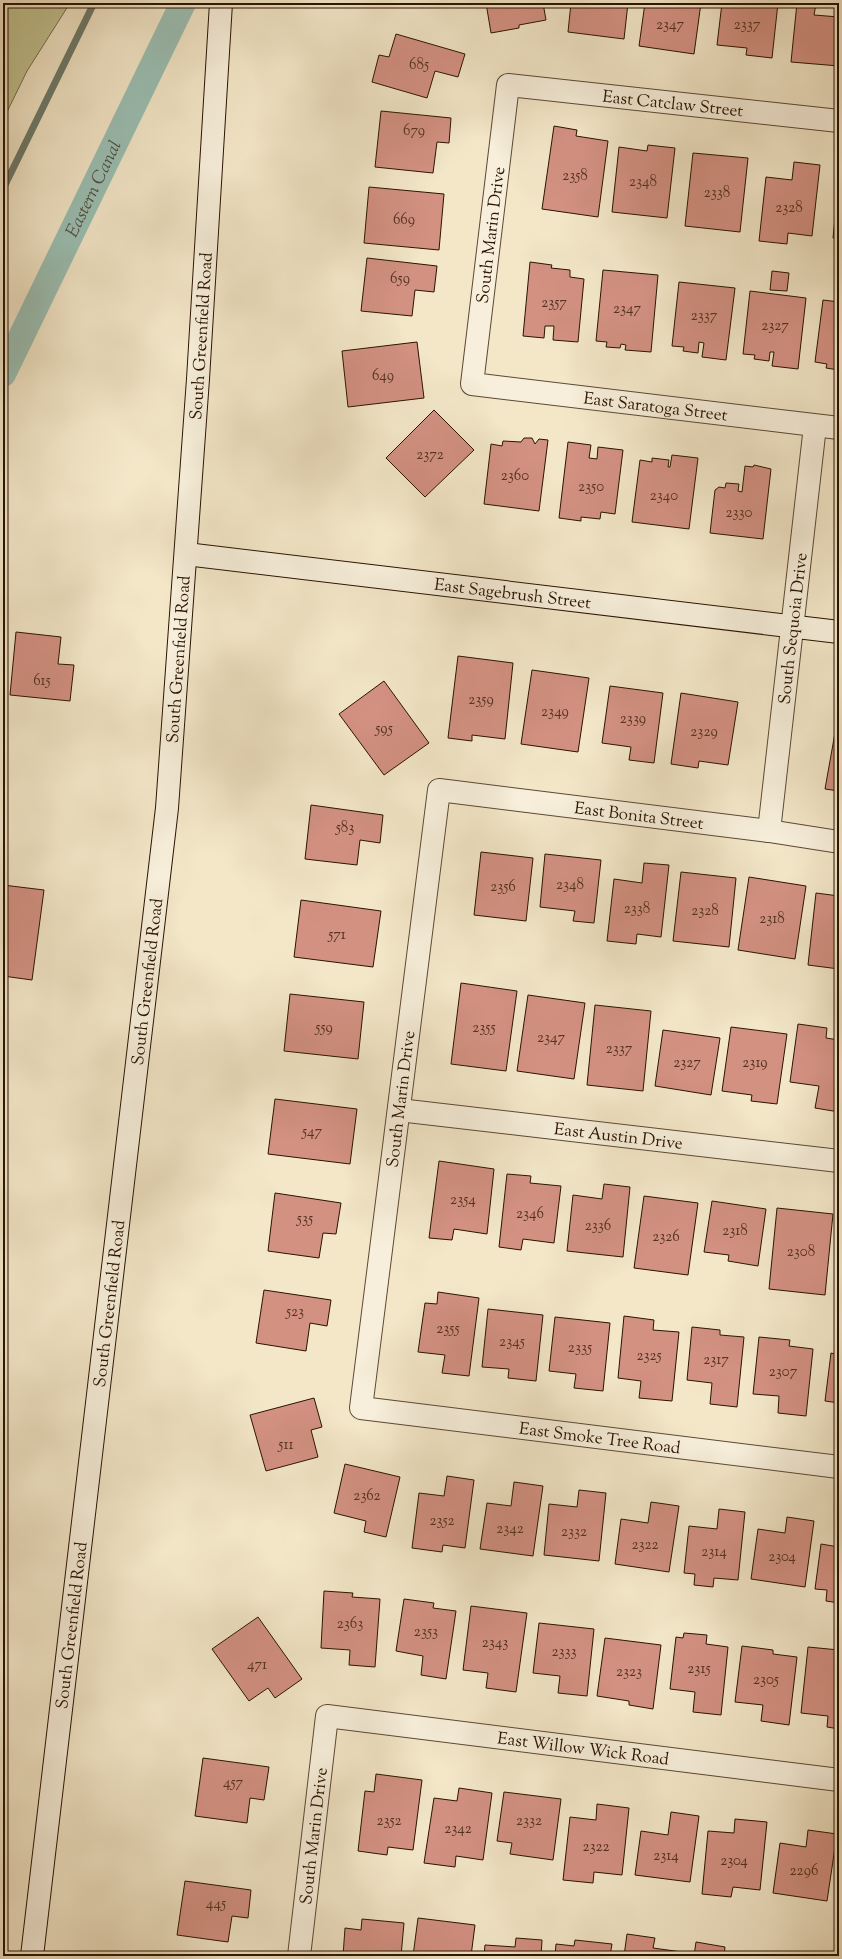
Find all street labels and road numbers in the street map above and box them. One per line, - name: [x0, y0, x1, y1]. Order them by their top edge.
- street label: East Catclaw Street: [601, 86, 745, 124]
- street label: South Marin Drive: [472, 165, 512, 305]
- street label: South Greenfield Road: [185, 251, 220, 421]
- street label: East Saratoga Street: [582, 387, 729, 429]
- street label: South Sequoia Drive: [773, 551, 815, 706]
- street label: South Greenfield Road: [162, 574, 198, 744]
- street label: East Sagebrush Street: [433, 574, 592, 616]
- street label: East Bonita Street: [573, 797, 705, 837]
- street label: South Greenfield Road: [127, 897, 170, 1067]
- street label: South Marin Drive: [382, 1029, 422, 1169]
- street label: East Austin Drive: [553, 1118, 684, 1157]
- street label: South Greenfield Road: [89, 1218, 132, 1389]
- street label: East Smoke Tree Road: [517, 1418, 682, 1461]
- street label: South Greenfield Road: [51, 1540, 95, 1710]
- street label: East Willow Wick Road: [496, 1727, 671, 1773]
- street label: South Marin Drive: [295, 1766, 335, 1906]

